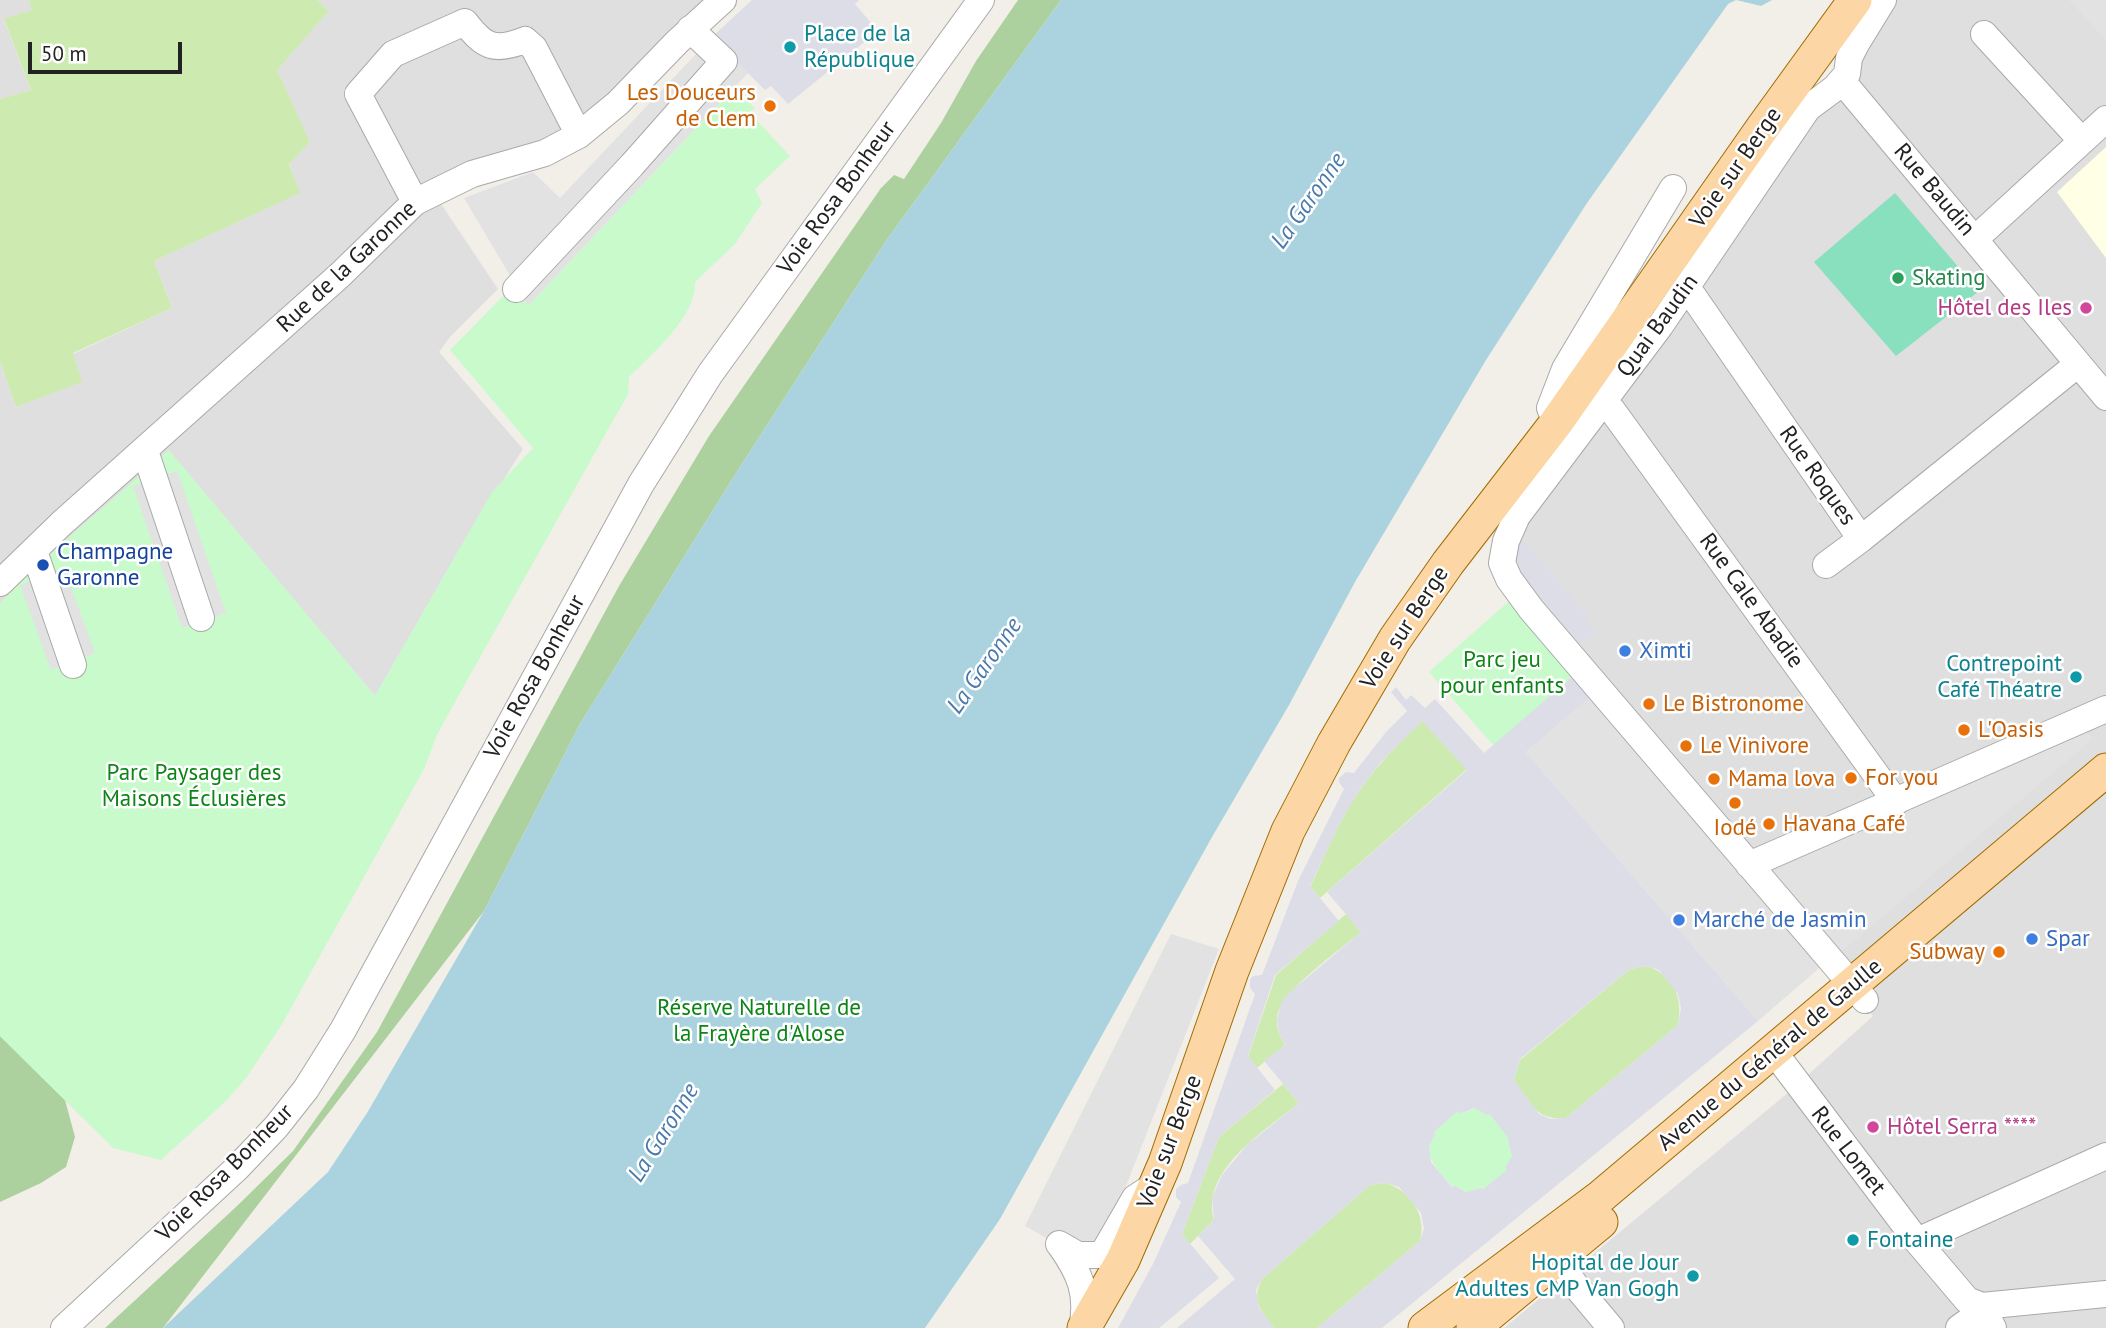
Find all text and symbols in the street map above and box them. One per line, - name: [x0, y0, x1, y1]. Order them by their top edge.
- place label: Place de la République: [804, 20, 915, 74]
- scale bar: [32, 28, 186, 72]
- marker: Place de la République: [782, 39, 798, 55]
- text: 50 m: [41, 40, 87, 67]
- place label: Les Douceurs de Clem: [627, 79, 756, 133]
- marker: Les Douceurs de Clem: [762, 98, 778, 114]
- street label: Voie sur Berge: [1684, 102, 1788, 234]
- street label: Voie Rosa Bonheur: [772, 116, 902, 280]
- street label: Rue Baudin: [1887, 138, 1981, 242]
- water label: La Garonne: [1265, 147, 1353, 255]
- street label: Rue de la Garonne: [272, 195, 422, 339]
- place label: Skating: [1912, 264, 1986, 292]
- street label: Quai Baudin: [1612, 269, 1704, 383]
- marker: Skating: [1890, 270, 1906, 286]
- place label: Hôtel des Iles: [1937, 294, 2072, 322]
- marker: Hôtel des Iles: [2078, 300, 2094, 316]
- street label: Rue Roques: [1773, 421, 1861, 531]
- street label: Rue Cale Abadie: [1693, 528, 1809, 674]
- place label: Champagne Garonne: [57, 538, 173, 592]
- marker: Champagne Garonne: [35, 557, 51, 573]
- street label: Voie sur Berge: [1355, 561, 1455, 695]
- street label: Voie Rosa Bonheur: [479, 590, 591, 764]
- water label: La Garonne: [941, 612, 1029, 720]
- place label: Ximti: [1639, 637, 1692, 665]
- marker: Ximti: [1617, 643, 1633, 659]
- park label: Parc jeu pour enfants: [1440, 646, 1564, 700]
- place label: Contrepoint Café Théatre: [1937, 650, 2062, 704]
- marker: Contrepoint Café Théatre: [2068, 669, 2084, 685]
- place label: Le Bistronome: [1663, 690, 1804, 718]
- marker: Le Bistronome: [1641, 696, 1657, 712]
- place label: L'Oasis: [1978, 716, 2044, 744]
- marker: L'Oasis: [1956, 722, 1972, 738]
- place label: Le Vinivore: [1700, 732, 1809, 760]
- marker: Le Vinivore: [1678, 738, 1694, 754]
- park label: Parc Paysager des Maisons Éclusières: [102, 759, 286, 813]
- place label: For you: [1865, 764, 1938, 792]
- place label: Mama lova: [1728, 765, 1835, 793]
- marker: For you: [1843, 770, 1859, 786]
- marker: Mama lova: [1706, 771, 1722, 787]
- marker: Iodé: [1727, 795, 1743, 811]
- place label: Havana Café: [1783, 810, 1905, 838]
- place label: Iodé: [1713, 814, 1757, 842]
- marker: Havana Café: [1761, 816, 1777, 832]
- place label: Marché de Jasmin: [1693, 906, 1867, 934]
- marker: Marché de Jasmin: [1671, 912, 1687, 928]
- place label: Spar: [2046, 925, 2090, 953]
- marker: Spar: [2024, 931, 2040, 947]
- place label: Subway: [1909, 938, 1985, 966]
- marker: Subway: [1991, 944, 2007, 960]
- street label: Avenue du Général de Gaulle: [1652, 953, 1888, 1157]
- park label: Réserve Naturelle de la Frayère d'Alose: [657, 994, 861, 1048]
- street label: Voie sur Berge: [1132, 1071, 1208, 1213]
- water label: La Garonne: [622, 1078, 706, 1188]
- street label: Voie Rosa Bonheur: [151, 1099, 299, 1247]
- street label: Rue Lomet: [1805, 1101, 1891, 1201]
- place label: Hôtel Serra ****: [1887, 1113, 2036, 1141]
- marker: Hôtel Serra ****: [1865, 1119, 1881, 1135]
- place label: Fontaine: [1867, 1226, 1953, 1254]
- marker: Fontaine: [1845, 1232, 1861, 1248]
- place label: Hopital de Jour Adultes CMP Van Gogh: [1455, 1249, 1679, 1303]
- marker: Hopital de Jour Adultes CMP Van Gogh: [1685, 1268, 1701, 1284]

